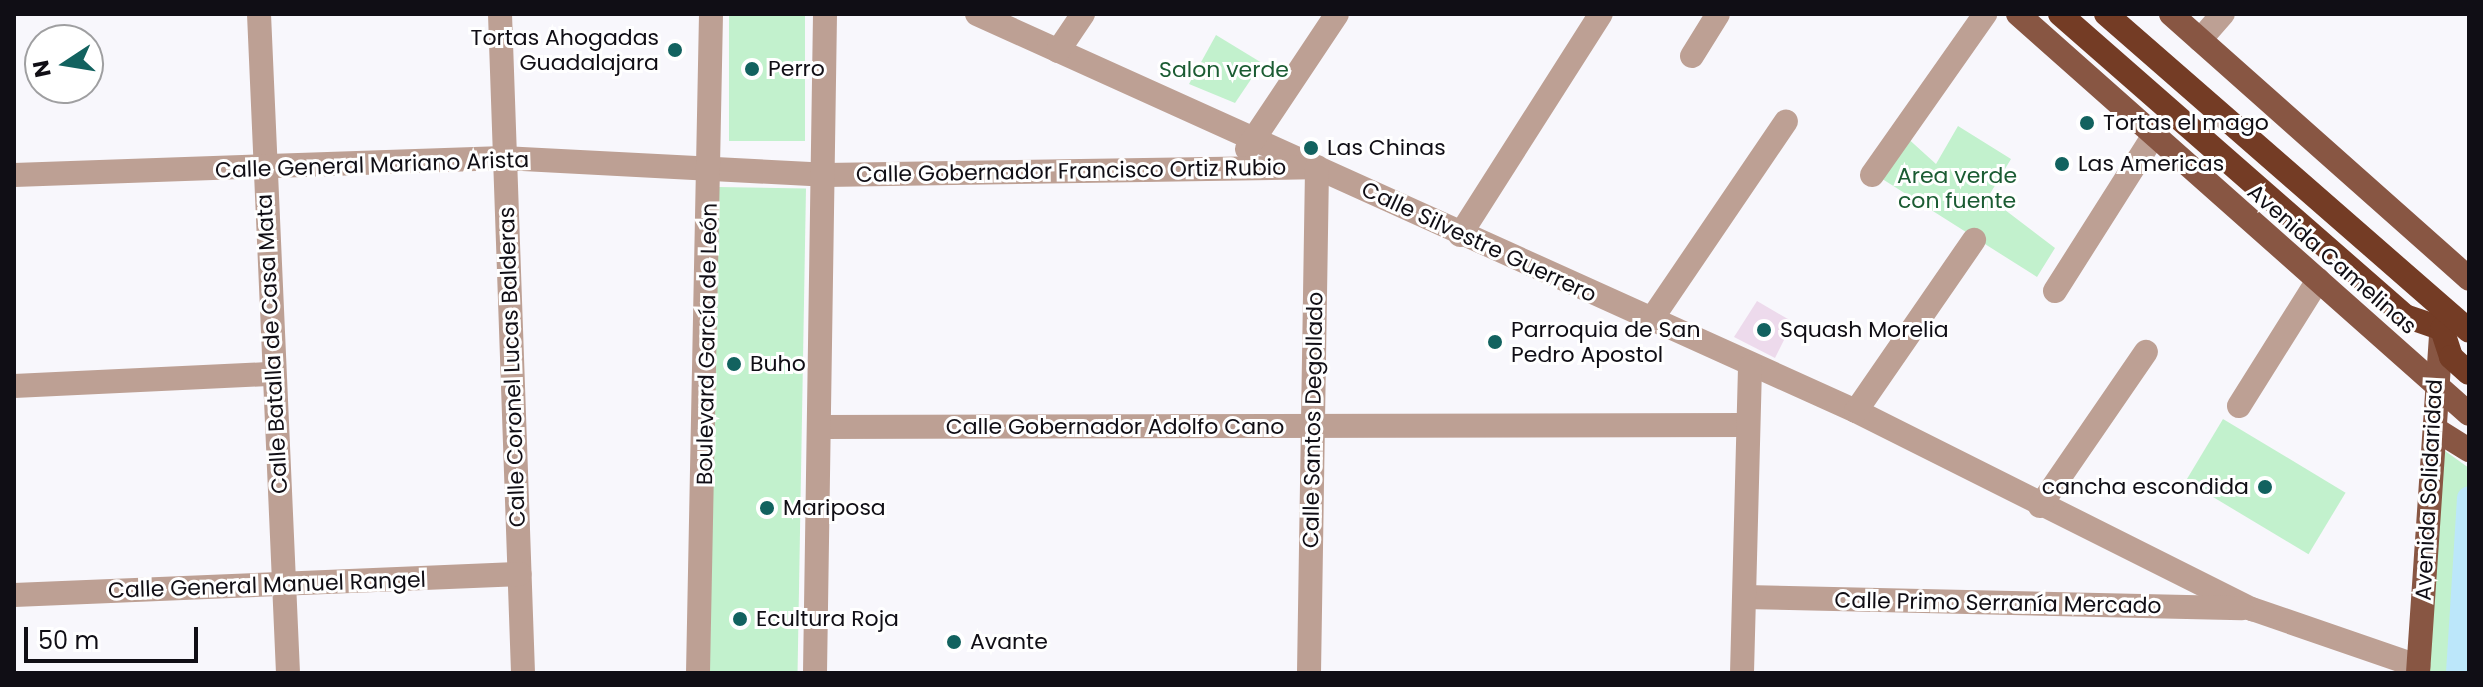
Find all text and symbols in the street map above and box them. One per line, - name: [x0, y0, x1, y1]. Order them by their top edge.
- north arrow: [24, 24, 104, 104]
- place label: Tortas Ahogadas Guadalajara: [471, 24, 659, 76]
- marker: Tortas Ahogadas Guadalajara: [666, 41, 684, 59]
- place label: Perro: [768, 56, 825, 82]
- text: N: [25, 57, 59, 80]
- park label: Salon verde: [1159, 57, 1289, 83]
- marker: Perro: [743, 60, 761, 78]
- place label: Tortas el mago: [2103, 110, 2269, 136]
- marker: Tortas el mago: [2078, 114, 2096, 132]
- place label: Las Chinas: [1327, 135, 1446, 161]
- marker: Las Chinas: [1302, 139, 1320, 157]
- street label: Calle General Mariano Arista: [215, 146, 529, 184]
- place label: Las Americas: [2078, 151, 2224, 177]
- street label: Calle Gobernador Francisco Ortiz Rubio: [856, 154, 1286, 188]
- marker: Las Americas: [2053, 155, 2071, 173]
- park label: Area verde con fuente: [1897, 162, 2017, 214]
- street label: Calle Silvestre Guerrero: [1357, 176, 1601, 308]
- street label: Avenida Camelinas: [2242, 178, 2422, 340]
- street label: Calle Batalla de Casa Mata: [251, 193, 293, 495]
- street label: Boulevard García de León: [691, 203, 723, 485]
- street label: Calle Coronel Lucas Balderas: [493, 206, 531, 528]
- street label: Calle Santos Degollado: [1298, 292, 1328, 548]
- place label: Parroquia de San Pedro Apostol: [1511, 316, 1700, 368]
- place label: Squash Morelia: [1780, 317, 1949, 343]
- marker: Squash Morelia: [1755, 321, 1773, 339]
- marker: Parroquia de San Pedro Apostol: [1486, 333, 1504, 351]
- place label: Buho: [750, 351, 806, 377]
- marker: Buho: [725, 355, 743, 373]
- street label: Avenida Solidaridad: [2410, 379, 2448, 601]
- street label: Calle Gobernador Adolfo Cano: [946, 414, 1284, 440]
- place label: cancha escondida: [2042, 474, 2249, 500]
- marker: cancha escondida: [2256, 478, 2274, 496]
- place label: Mariposa: [783, 495, 886, 521]
- marker: Mariposa: [758, 499, 776, 517]
- street label: Calle General Manuel Rangel: [108, 566, 426, 604]
- street label: Calle Primo Serranía Mercado: [1834, 587, 2162, 619]
- place label: Ecultura Roja: [756, 606, 899, 632]
- marker: Ecultura Roja: [731, 610, 749, 628]
- scale bar: [28, 611, 202, 661]
- text: 50 m: [38, 624, 99, 657]
- place label: Avante: [970, 629, 1048, 655]
- marker: Avante: [945, 633, 963, 651]

